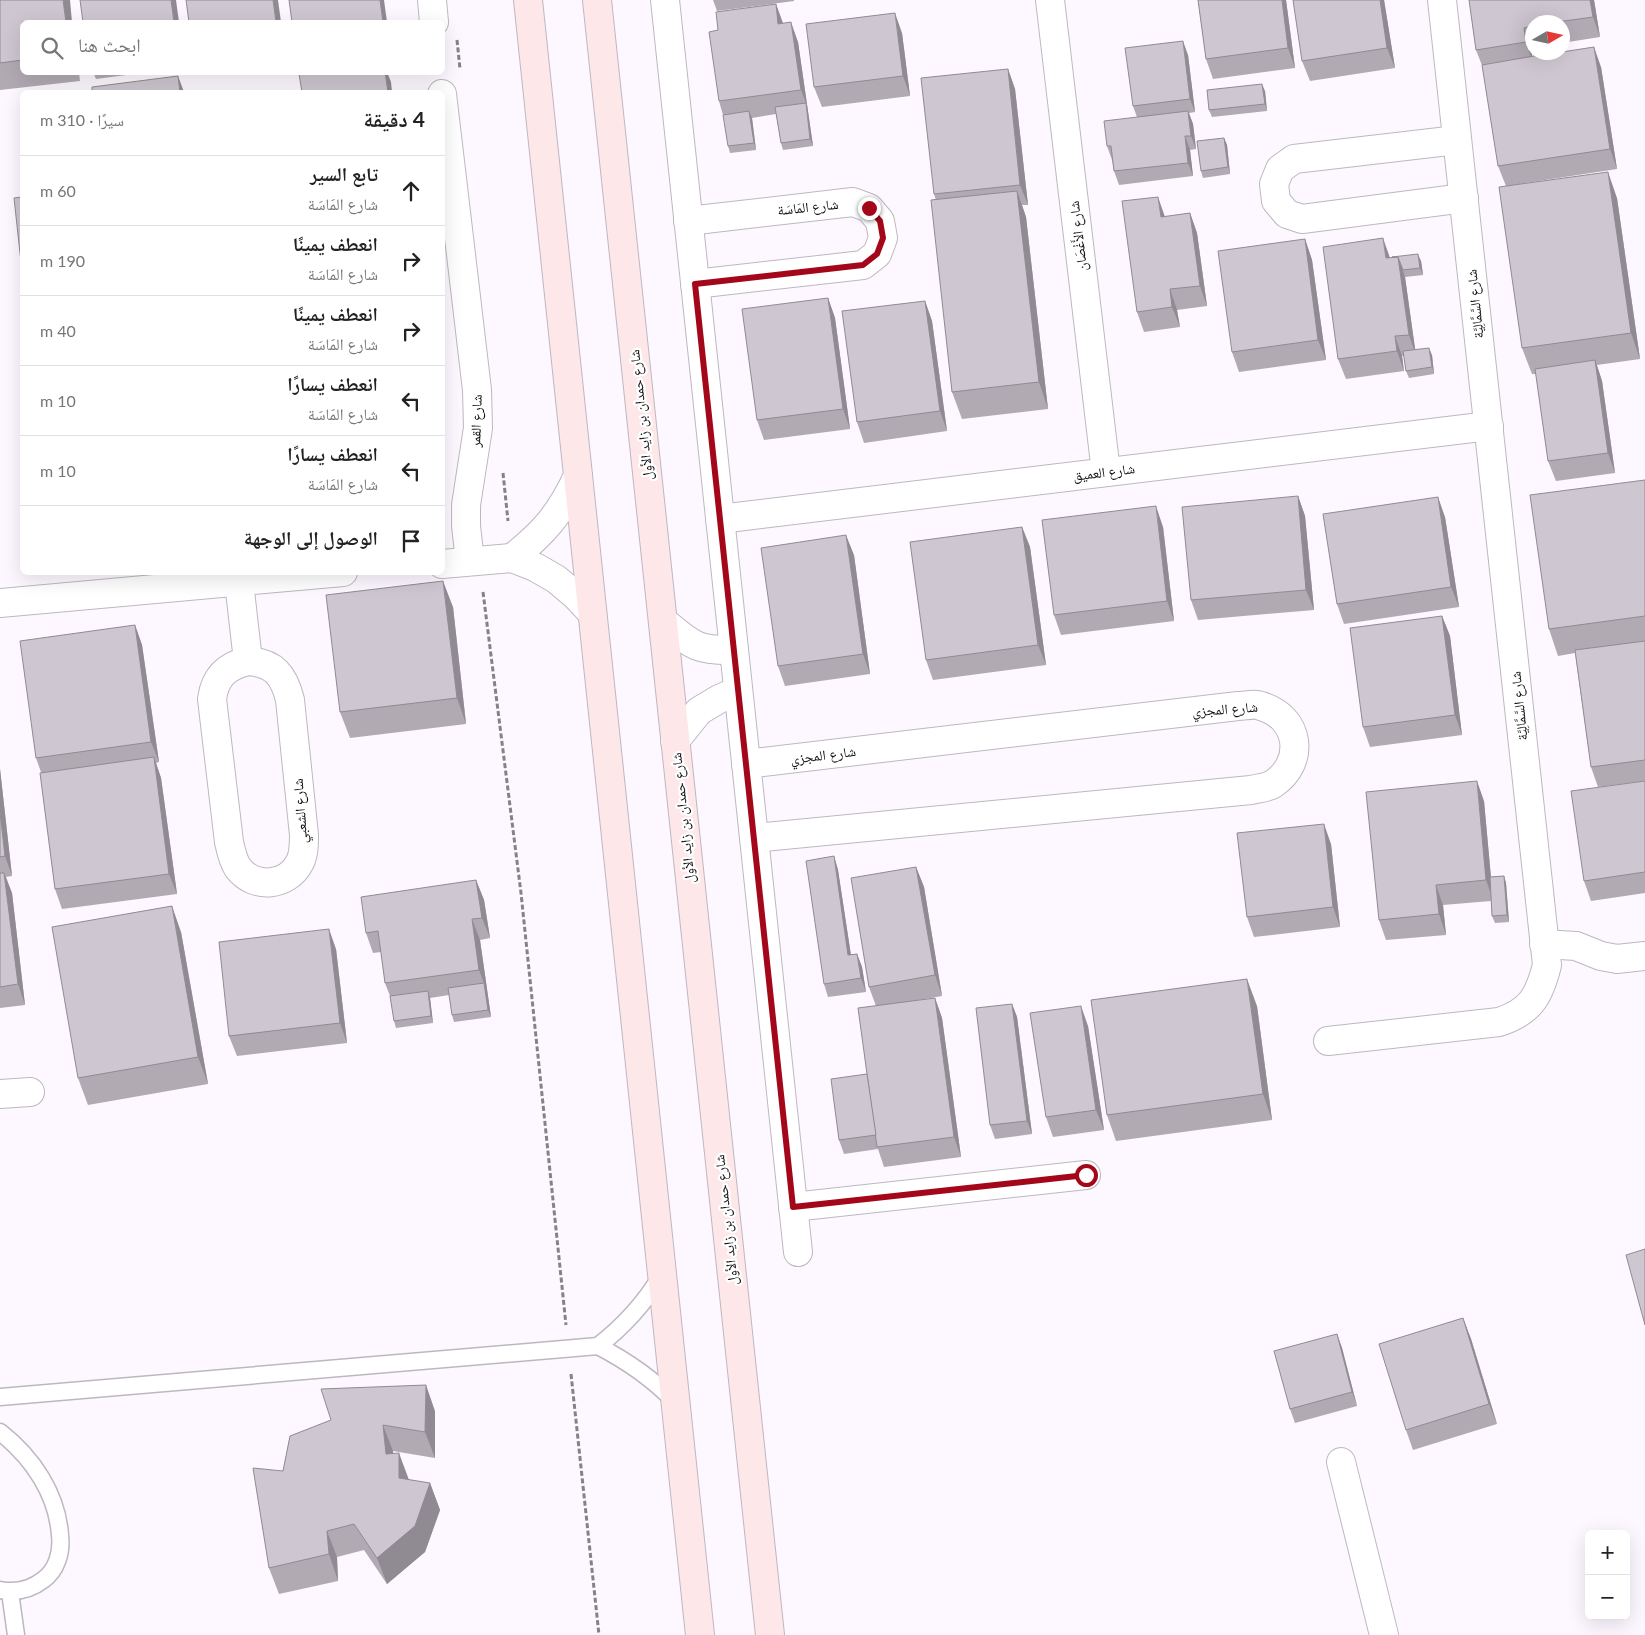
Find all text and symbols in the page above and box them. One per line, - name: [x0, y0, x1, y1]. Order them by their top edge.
- north arrow: [1525, 15, 1570, 60]
- search box: [20, 20, 445, 75]
- text: ابحث هنا: [78, 33, 141, 56]
- icon: search: [38, 34, 66, 62]
- text: 4 دقيقة: [364, 106, 425, 131]
- text: سيرًا · 310 m: [40, 110, 124, 129]
- text: تابع السير: [310, 162, 378, 185]
- icon: ahead: [397, 177, 425, 205]
- text: 60 m: [40, 181, 76, 200]
- text: شارع المَاسَة: [308, 194, 378, 213]
- street label: شارع المَاسَة: [777, 195, 840, 220]
- route end: [858, 197, 881, 220]
- street label: شارع الأَغْصَان: [1065, 200, 1092, 272]
- text: انعطف يمينًا: [293, 232, 378, 255]
- icon: right: [397, 247, 425, 275]
- text: 190 m: [40, 251, 85, 270]
- text: شارع المَاسَة: [308, 264, 378, 283]
- street label: شارع السَّمَّالِيَّة: [1462, 268, 1489, 339]
- text: انعطف يمينًا: [293, 302, 378, 325]
- icon: right: [397, 317, 425, 345]
- text: 40 m: [40, 321, 76, 340]
- text: شارع المَاسَة: [308, 334, 378, 353]
- street label: شارع حمدان بن زايد الأول: [625, 349, 658, 481]
- text: انعطف يسارًا: [287, 372, 378, 395]
- icon: left: [397, 387, 425, 415]
- text: 10 m: [40, 391, 76, 410]
- street label: شارع القمر: [466, 394, 487, 449]
- text: شارع المَاسَة: [308, 404, 378, 423]
- text: انعطف يسارًا: [287, 442, 378, 465]
- icon: left: [397, 457, 425, 485]
- street label: شارع العميق: [1072, 459, 1136, 486]
- text: 10 m: [40, 461, 76, 480]
- text: شارع المَاسَة: [308, 474, 378, 493]
- text: الوصول إلى الوجهة: [244, 526, 378, 549]
- icon: arrive: [397, 527, 425, 555]
- street label: شارع السَّمَّالِيَّة: [1506, 670, 1533, 741]
- street label: شارع المجزي: [1191, 698, 1259, 723]
- street label: شارع المجزي: [789, 742, 857, 770]
- street label: شارع حمدان بن زايد الأول: [667, 752, 700, 884]
- street label: شارع الشعبي: [289, 778, 314, 844]
- street label: شارع حمدان بن زايد الأول: [710, 1154, 743, 1286]
- route start: [1075, 1164, 1098, 1187]
- map controls: [1585, 1530, 1630, 1620]
- button: +: [1585, 1530, 1630, 1575]
- button: −: [1585, 1575, 1630, 1620]

